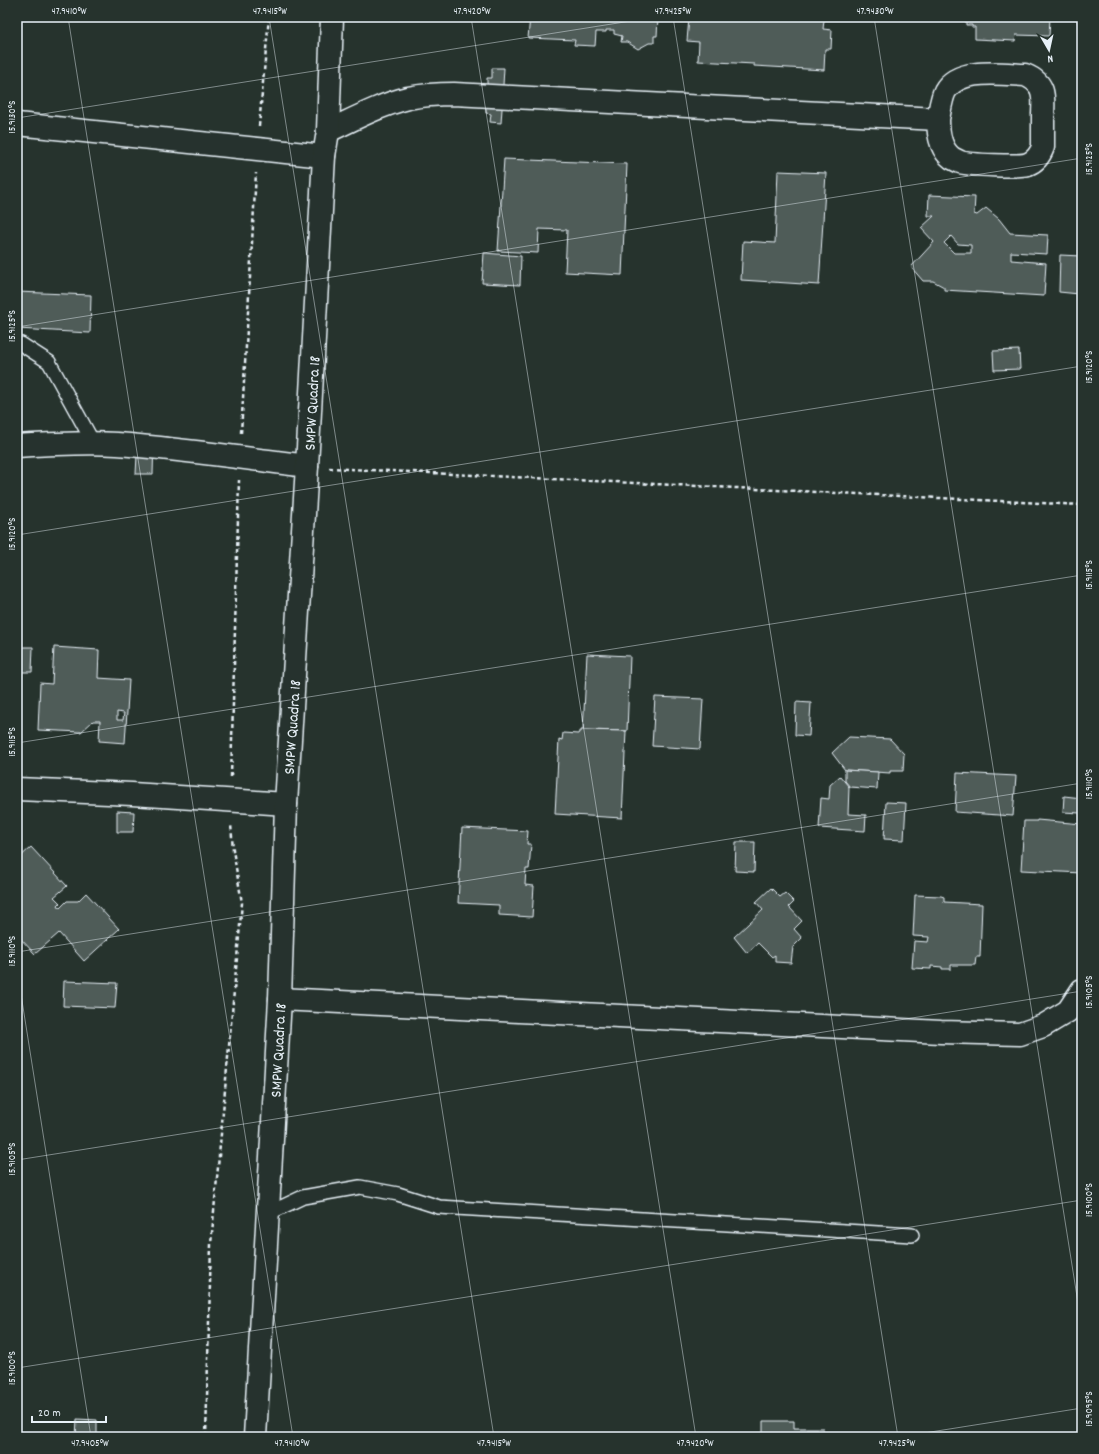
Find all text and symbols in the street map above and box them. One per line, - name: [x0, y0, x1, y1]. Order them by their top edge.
- text: 47.9410°W: [52, 5, 87, 19]
- text: 47.9415°W: [253, 5, 287, 19]
- text: 47.9420°W: [453, 5, 491, 19]
- text: 47.9425°W: [655, 5, 691, 19]
- text: 47.9430°W: [856, 5, 894, 19]
- north arrow: [1029, 30, 1069, 70]
- text: N: [1046, 50, 1054, 66]
- text: 15.9130°S: [6, 101, 20, 133]
- text: 15.9125°S: [1083, 143, 1097, 175]
- text: 15.9125°S: [6, 310, 20, 342]
- text: 15.9120°S: [1083, 351, 1097, 383]
- street label: SMPW Quadra 18: [300, 355, 327, 451]
- text: 15.9120°S: [6, 518, 20, 550]
- text: 15.9115°S: [1083, 560, 1097, 590]
- street label: SMPW Quadra 18: [279, 679, 308, 775]
- text: 15.9115°S: [6, 727, 20, 757]
- text: 15.9110°S: [1083, 769, 1097, 799]
- text: 15.9110°S: [6, 936, 20, 966]
- text: 15.9105°S: [1083, 976, 1097, 1008]
- street label: SMPW Quadra 18: [266, 1002, 293, 1098]
- text: 15.9105°S: [6, 1143, 20, 1175]
- text: 15.9100°S: [1083, 1183, 1097, 1217]
- text: 15.9100°S: [6, 1351, 20, 1385]
- text: 15.9095°S: [1083, 1391, 1097, 1427]
- scale bar: [32, 1398, 106, 1424]
- text: 20 m: [38, 1405, 61, 1422]
- text: 47.9405°W: [71, 1437, 109, 1451]
- text: 47.9410°W: [275, 1437, 310, 1451]
- text: 47.9415°W: [477, 1437, 511, 1451]
- text: 47.9420°W: [676, 1437, 714, 1451]
- text: 47.9425°W: [879, 1437, 915, 1451]

